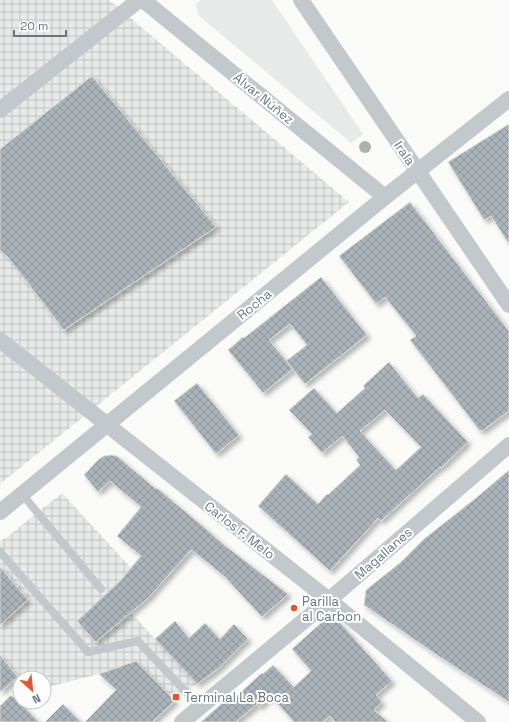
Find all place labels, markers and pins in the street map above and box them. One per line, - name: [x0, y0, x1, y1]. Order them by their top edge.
- place label: Parilla al Carbon: [302, 593, 361, 625]
- marker: Parilla al Carbon: [289, 603, 299, 613]
- place label: Terminal La Boca: [184, 689, 290, 706]
- marker: Terminal La Boca: [171, 692, 181, 702]

